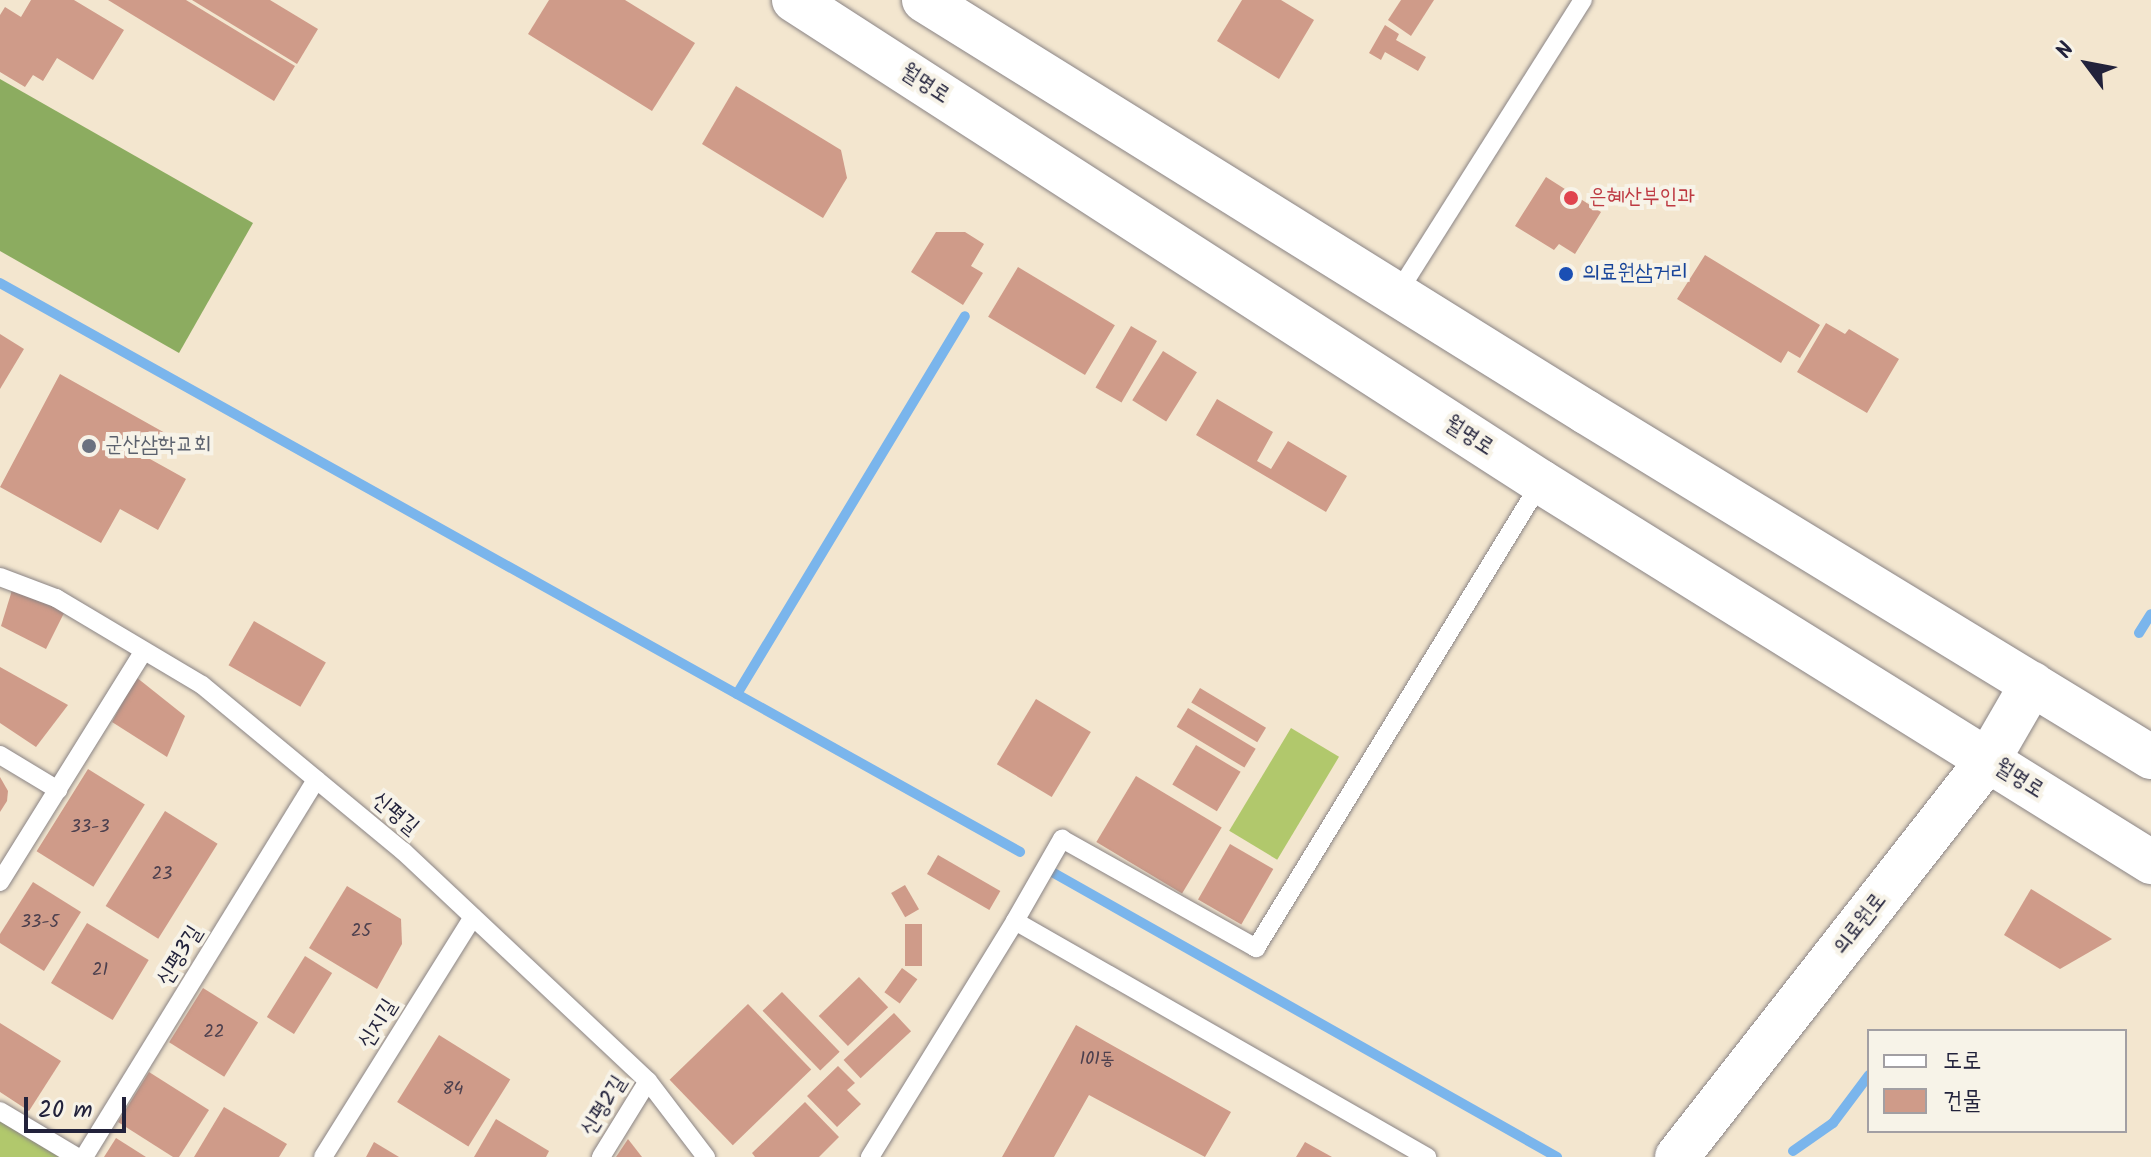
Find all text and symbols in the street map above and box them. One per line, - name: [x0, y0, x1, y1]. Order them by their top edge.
- north arrow: [2047, 24, 2127, 104]
- text: N: [2048, 36, 2085, 66]
- street label: 월명로: [896, 58, 954, 110]
- place label: 은혜산부인과: [1589, 185, 1695, 211]
- marker: 은혜산부인과: [1560, 187, 1582, 209]
- place label: 의료원삼거리: [1582, 261, 1688, 287]
- marker: 의료원삼거리: [1557, 265, 1575, 283]
- street label: 월명로: [1440, 410, 1498, 462]
- place label: 군산삼학교회: [105, 433, 211, 459]
- marker: 군산삼학교회: [80, 437, 98, 455]
- street label: 월명로: [1989, 754, 2049, 804]
- street label: 신평길: [366, 787, 424, 841]
- house number: 33-3: [70, 817, 110, 839]
- house number: 23: [152, 864, 172, 886]
- street label: 의료원로: [1828, 888, 1892, 960]
- house number: 33-5: [21, 912, 59, 934]
- street label: 신평3길: [151, 921, 209, 991]
- house number: 25: [351, 921, 371, 943]
- house number: 21: [92, 960, 108, 982]
- street label: 신지길: [353, 994, 403, 1054]
- house number: 22: [204, 1022, 224, 1044]
- legend: [1867, 1029, 2127, 1133]
- text: 도로: [1943, 1042, 1982, 1081]
- house number: 101동: [1080, 1049, 1114, 1071]
- street label: 신평2길: [575, 1071, 633, 1141]
- house number: 84: [443, 1079, 463, 1101]
- scale bar: [28, 1081, 130, 1131]
- text: 건물: [1943, 1082, 1982, 1121]
- text: 20 m: [38, 1091, 93, 1130]

